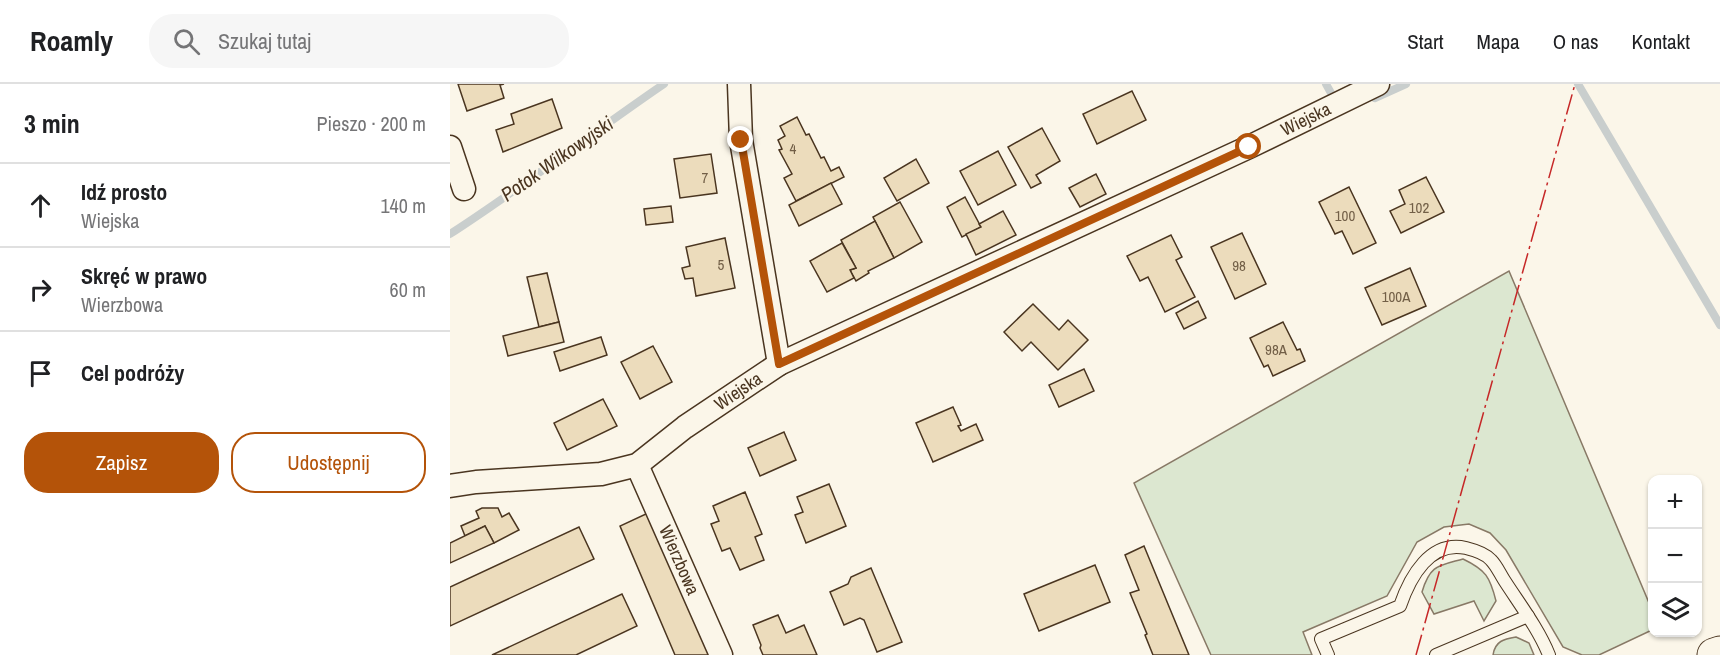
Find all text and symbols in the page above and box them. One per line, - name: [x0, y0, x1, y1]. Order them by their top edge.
- search box: [149, 14, 569, 68]
- text: Roamly: [30, 22, 113, 60]
- icon: search: [170, 25, 203, 58]
- text: Szukaj tutaj: [218, 26, 311, 56]
- text: Start: [1407, 27, 1444, 56]
- text: Mapa: [1477, 27, 1520, 56]
- text: O nas: [1553, 27, 1599, 56]
- text: Kontakt: [1632, 27, 1690, 56]
- street label: Wiejska: [1277, 96, 1335, 142]
- text: 3 min: [24, 106, 80, 141]
- water label: Potok Wilkowyjski: [495, 109, 619, 207]
- text: Pieszo · 200 m: [317, 110, 426, 137]
- route end: [727, 126, 753, 152]
- route start: [1235, 133, 1261, 159]
- house number: 4: [790, 138, 797, 159]
- house number: 7: [702, 167, 709, 188]
- text: Idź prosto: [81, 177, 167, 207]
- icon: ahead: [24, 189, 57, 222]
- text: 140 m: [380, 192, 426, 219]
- house number: 102: [1409, 197, 1429, 218]
- house number: 100: [1335, 205, 1355, 226]
- text: Wiejska: [81, 207, 139, 234]
- house number: 5: [718, 254, 725, 275]
- house number: 98: [1232, 255, 1246, 276]
- text: Skręć w prawo: [81, 261, 207, 291]
- icon: right: [24, 273, 57, 306]
- text: 60 m: [390, 276, 426, 303]
- house number: 100A: [1382, 286, 1411, 307]
- text: Wierzbowa: [81, 291, 163, 318]
- house number: 98A: [1265, 339, 1288, 360]
- icon: arrive: [24, 357, 57, 390]
- text: Cel podróży: [81, 358, 184, 388]
- street label: Wiejska: [709, 366, 767, 416]
- button: Zapisz: [24, 432, 219, 493]
- button: Udostępnij: [231, 432, 426, 493]
- map controls: [1648, 475, 1702, 637]
- button: +: [1648, 475, 1702, 529]
- street label: Wierzbowa: [653, 521, 706, 599]
- button: −: [1648, 529, 1702, 583]
- button: layers: [1648, 583, 1702, 637]

